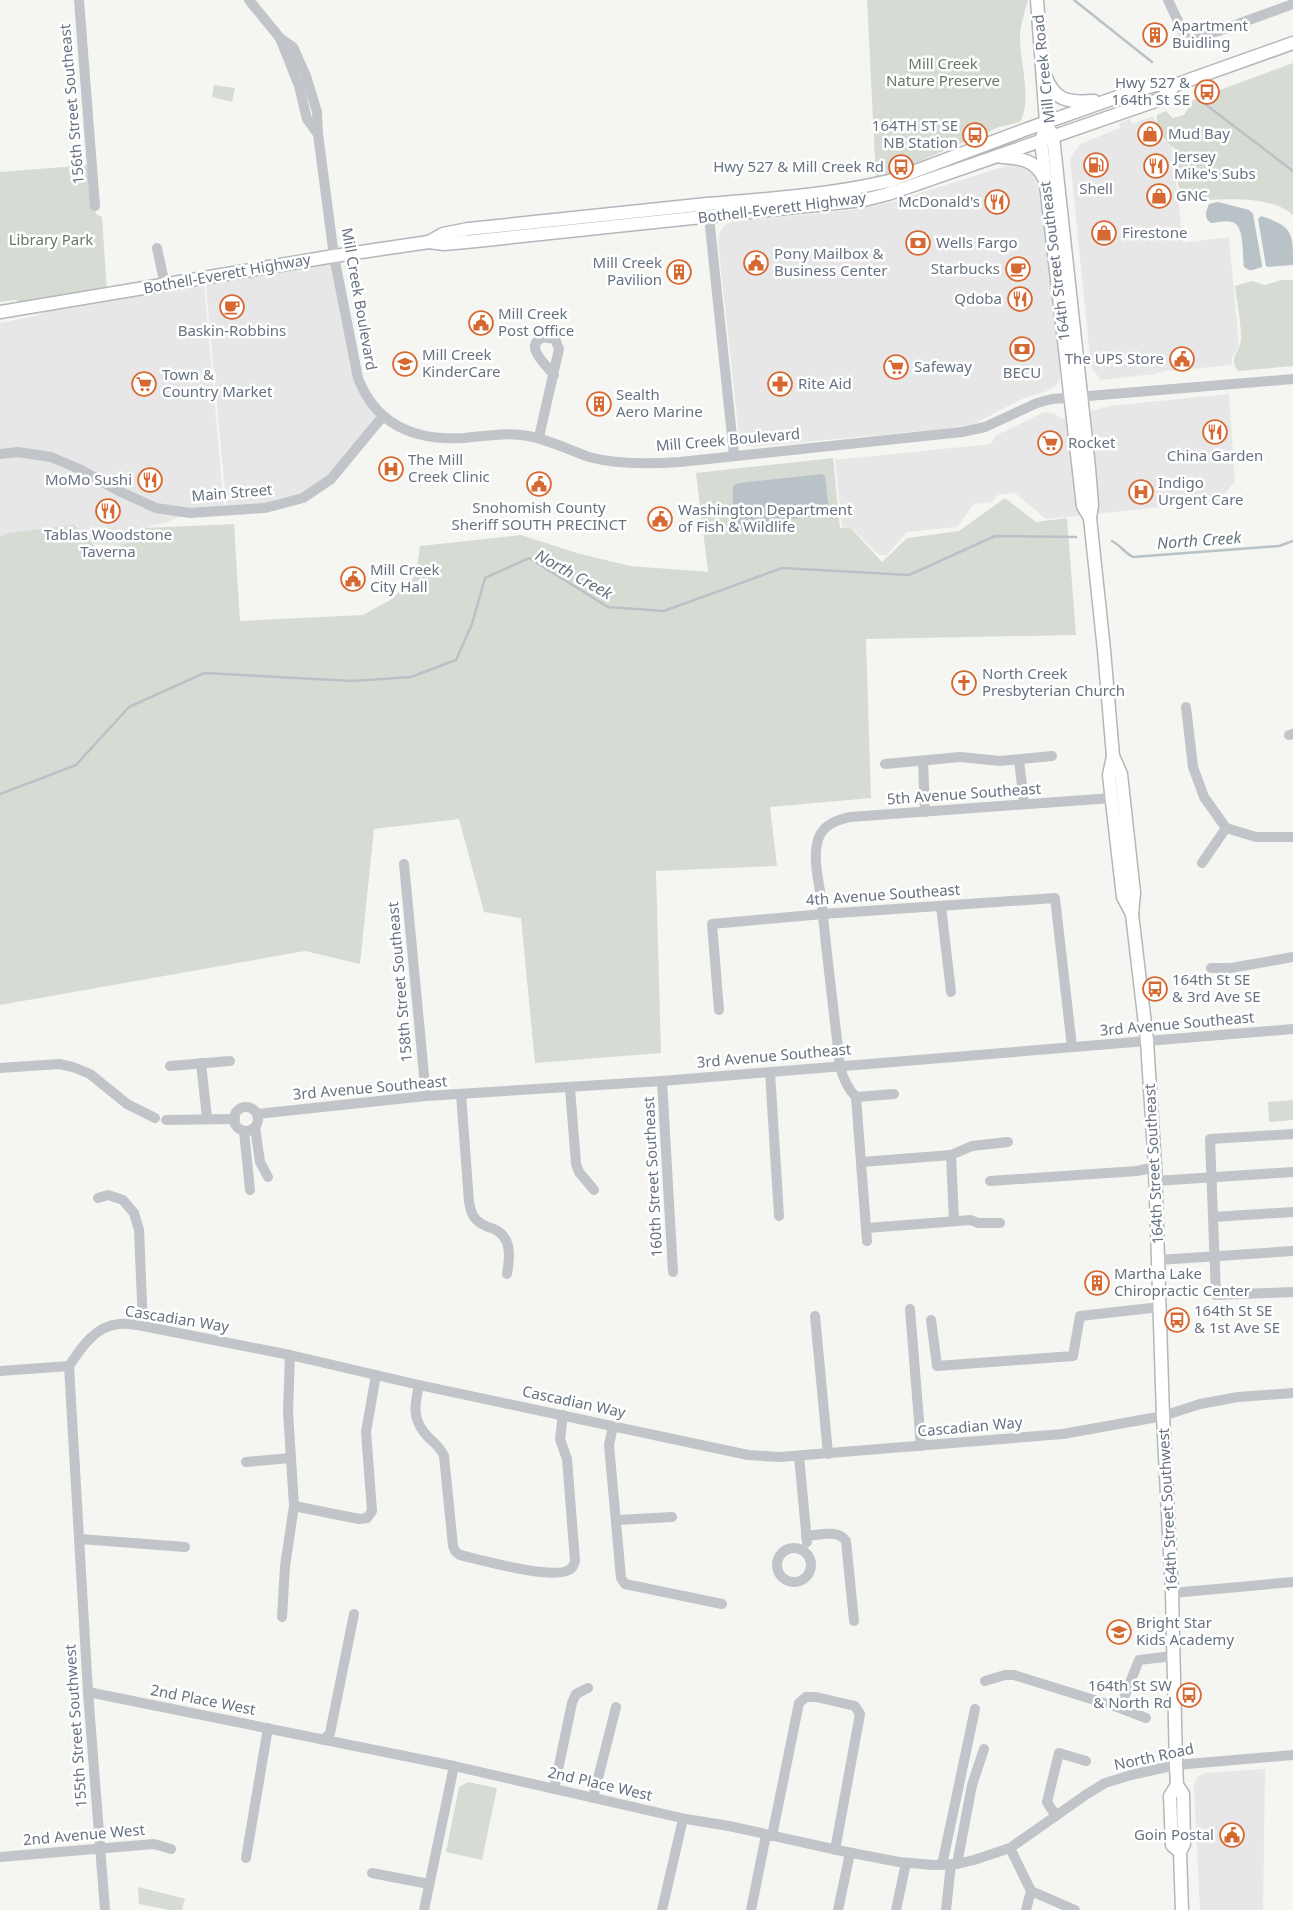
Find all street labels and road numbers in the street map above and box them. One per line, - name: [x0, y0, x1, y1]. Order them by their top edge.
- street label: Mill Creek Road: [1027, 14, 1059, 125]
- street label: 156th Street Southeast: [54, 23, 88, 185]
- street label: 164th Street Southeast: [1034, 180, 1074, 342]
- street label: Bothell-Everett Highway: [697, 187, 867, 227]
- street label: Mill Creek Boulevard: [338, 226, 382, 372]
- street label: Bothell-Everett Highway: [142, 248, 312, 298]
- street label: Mill Creek Boulevard: [655, 423, 801, 455]
- street label: Main Street: [191, 478, 274, 505]
- street label: 5th Avenue Southeast: [886, 778, 1042, 808]
- street label: 4th Avenue Southeast: [805, 879, 961, 909]
- street label: 158th Street Southeast: [382, 901, 416, 1063]
- street label: 3rd Avenue Southeast: [1099, 1006, 1256, 1040]
- street label: 3rd Avenue Southeast: [696, 1038, 853, 1072]
- street label: 3rd Avenue Southeast: [292, 1070, 449, 1104]
- street label: 164th Street Southeast: [1139, 1083, 1167, 1245]
- street label: 160th Street Southeast: [638, 1096, 666, 1258]
- street label: Cascadian Way: [124, 1300, 231, 1336]
- street label: Cascadian Way: [521, 1380, 628, 1422]
- street label: Cascadian Way: [917, 1411, 1023, 1441]
- street label: 164th Street Southwest: [1153, 1427, 1181, 1593]
- street label: 155th Street Southwest: [59, 1643, 91, 1809]
- street label: 2nd Place West: [149, 1679, 258, 1719]
- street label: North Road: [1112, 1738, 1196, 1774]
- street label: 2nd Place West: [546, 1761, 655, 1805]
- street label: 2nd Avenue West: [22, 1819, 146, 1849]

